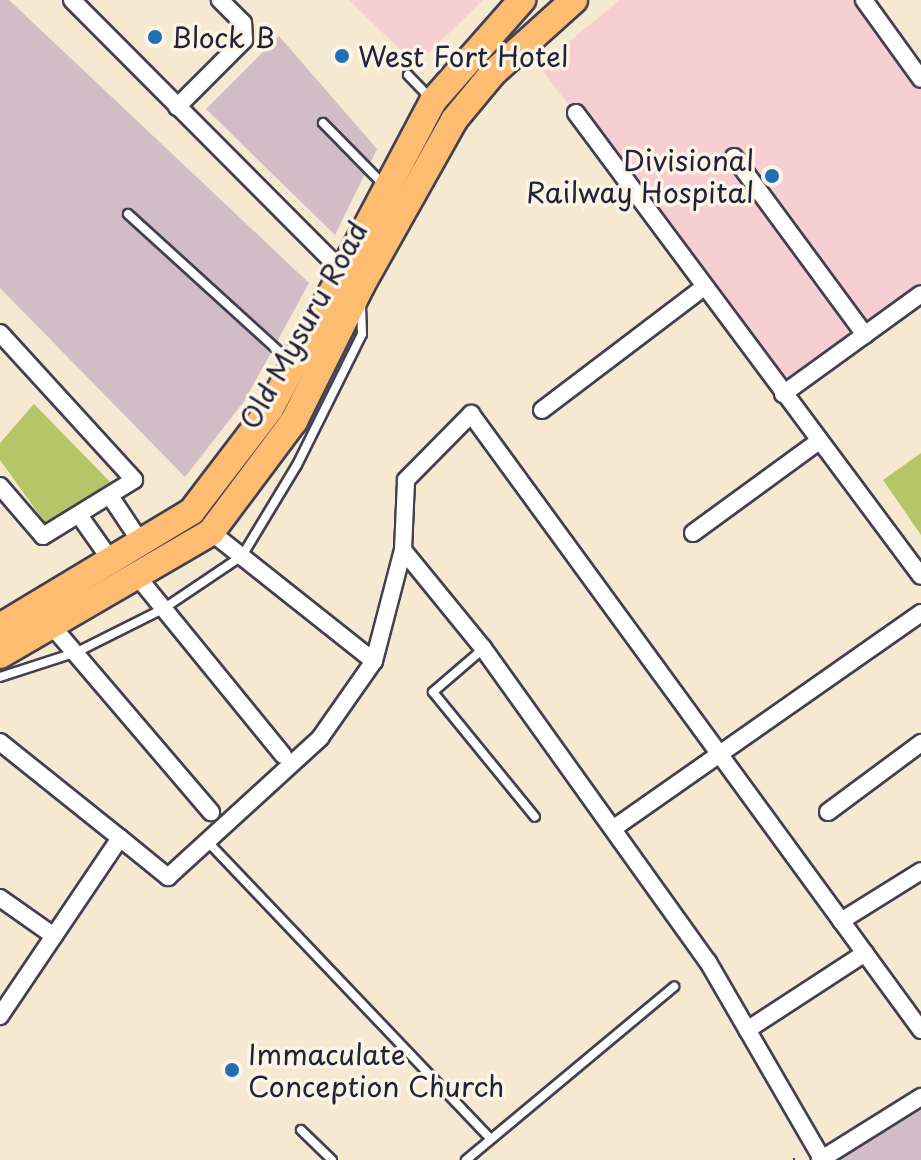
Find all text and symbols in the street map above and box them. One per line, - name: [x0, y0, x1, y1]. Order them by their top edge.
- place label: Block B: [171, 20, 272, 54]
- marker: Block B: [146, 28, 164, 46]
- place label: West Fort Hotel: [358, 39, 568, 73]
- marker: West Fort Hotel: [333, 47, 351, 65]
- place label: Divisional Railway Hospital: [526, 143, 754, 209]
- marker: Divisional Railway Hospital: [761, 165, 783, 187]
- street label: Old Mysuru Road: [231, 214, 375, 436]
- place label: Immaculate Conception Church: [248, 1037, 504, 1103]
- marker: Immaculate Conception Church: [223, 1061, 241, 1079]

